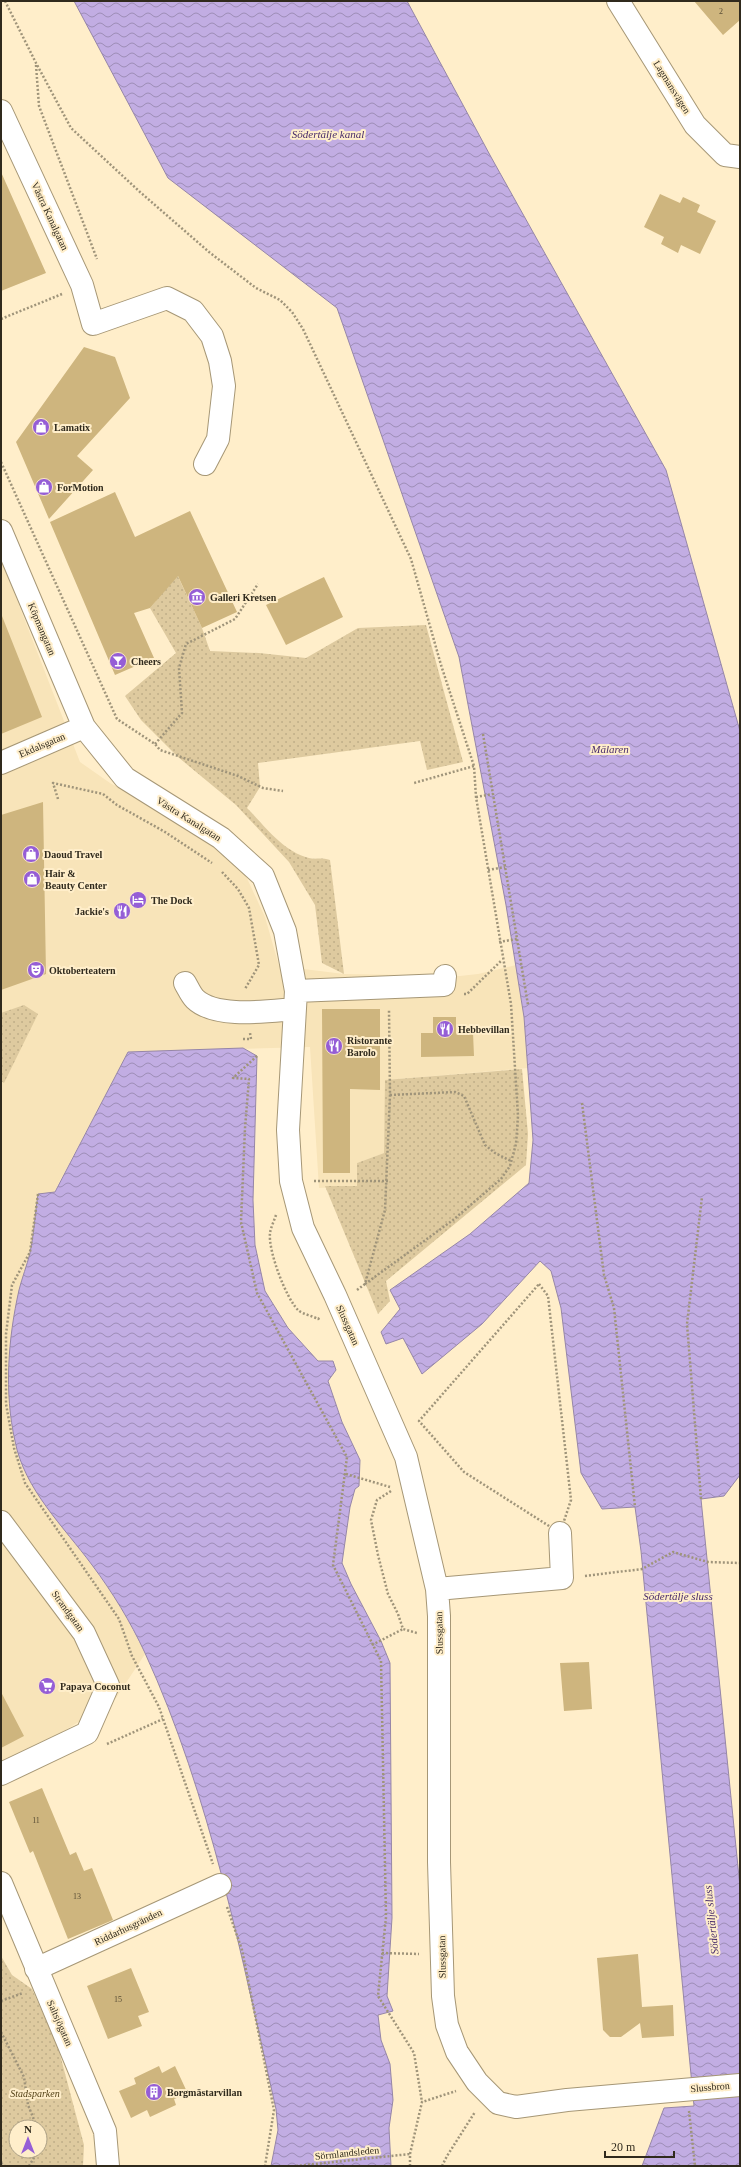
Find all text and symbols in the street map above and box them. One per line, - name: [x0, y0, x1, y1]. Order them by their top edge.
- house number: 2: [719, 7, 723, 16]
- street label: Lagmansvägen: [651, 58, 693, 116]
- water label: Södertälje kanal: [292, 128, 364, 140]
- street label: Västra Kanalgatan: [29, 180, 71, 252]
- shop icon: Lamatix: [31, 417, 51, 437]
- place label: Lamatix: [54, 422, 90, 433]
- shop icon: ForMotion: [34, 477, 54, 497]
- place label: ForMotion: [57, 482, 104, 493]
- museum icon: Galleri Kretsen: [187, 587, 207, 607]
- place label: Galleri Kretsen: [210, 592, 277, 603]
- street label: Köpmangatan: [26, 601, 58, 657]
- bar icon: Cheers: [108, 651, 128, 671]
- place label: Cheers: [131, 656, 161, 667]
- street label: Ekdalsgatan: [17, 730, 67, 760]
- water label: Mälaren: [590, 743, 629, 755]
- street label: Västra Kanalgatan: [155, 795, 223, 843]
- shop icon: Daoud Travel: [21, 844, 41, 864]
- place label: Daoud Travel: [44, 849, 102, 860]
- place label: Hair & Beauty Center: [45, 868, 107, 891]
- shop icon: Hair & Beauty Center: [22, 869, 42, 889]
- hotel icon: The Dock: [128, 890, 148, 910]
- place label: The Dock: [151, 895, 193, 906]
- restaurant icon: Jackie's: [112, 901, 132, 921]
- place label: Jackie's: [75, 906, 109, 917]
- theatre icon: Oktoberteatern: [26, 960, 46, 980]
- place label: Oktoberteatern: [49, 965, 116, 976]
- restaurant icon: Hebbevillan: [435, 1019, 455, 1039]
- place label: Hebbevillan: [458, 1024, 510, 1035]
- place label: Ristorante Barolo: [347, 1035, 393, 1058]
- restaurant icon: Ristorante Barolo: [324, 1036, 344, 1056]
- street label: Slussgatan: [334, 1303, 362, 1347]
- street label: Strandgatan: [50, 1588, 86, 1634]
- water label: Södertälje sluss: [643, 1590, 713, 1602]
- street label: Slussgatan: [433, 1612, 445, 1654]
- supermarket icon: Papaya Coconut: [37, 1676, 57, 1696]
- place label: Papaya Coconut: [60, 1681, 131, 1692]
- house number: 11: [32, 1816, 40, 1825]
- water label: Södertälje sluss: [701, 1885, 721, 1955]
- house number: 13: [73, 1892, 81, 1901]
- street label: Riddarhusgränden: [92, 1907, 164, 1947]
- street label: Slussgatan: [436, 1936, 448, 1978]
- house number: 15: [114, 1995, 122, 2004]
- street label: Saltsjögatan: [45, 1998, 75, 2048]
- street label: Slussbron: [690, 2080, 730, 2094]
- building icon: Borgmästarvillan: [144, 2082, 164, 2102]
- place label: Borgmästarvillan: [167, 2087, 242, 2098]
- park label: Stadsparken: [10, 2088, 60, 2099]
- north arrow: [8, 2119, 48, 2159]
- text: N: [24, 2123, 32, 2135]
- scale bar: [605, 2133, 674, 2159]
- text: 20 m: [611, 2140, 636, 2154]
- street label: Sörmlandsleden: [314, 2144, 380, 2162]

